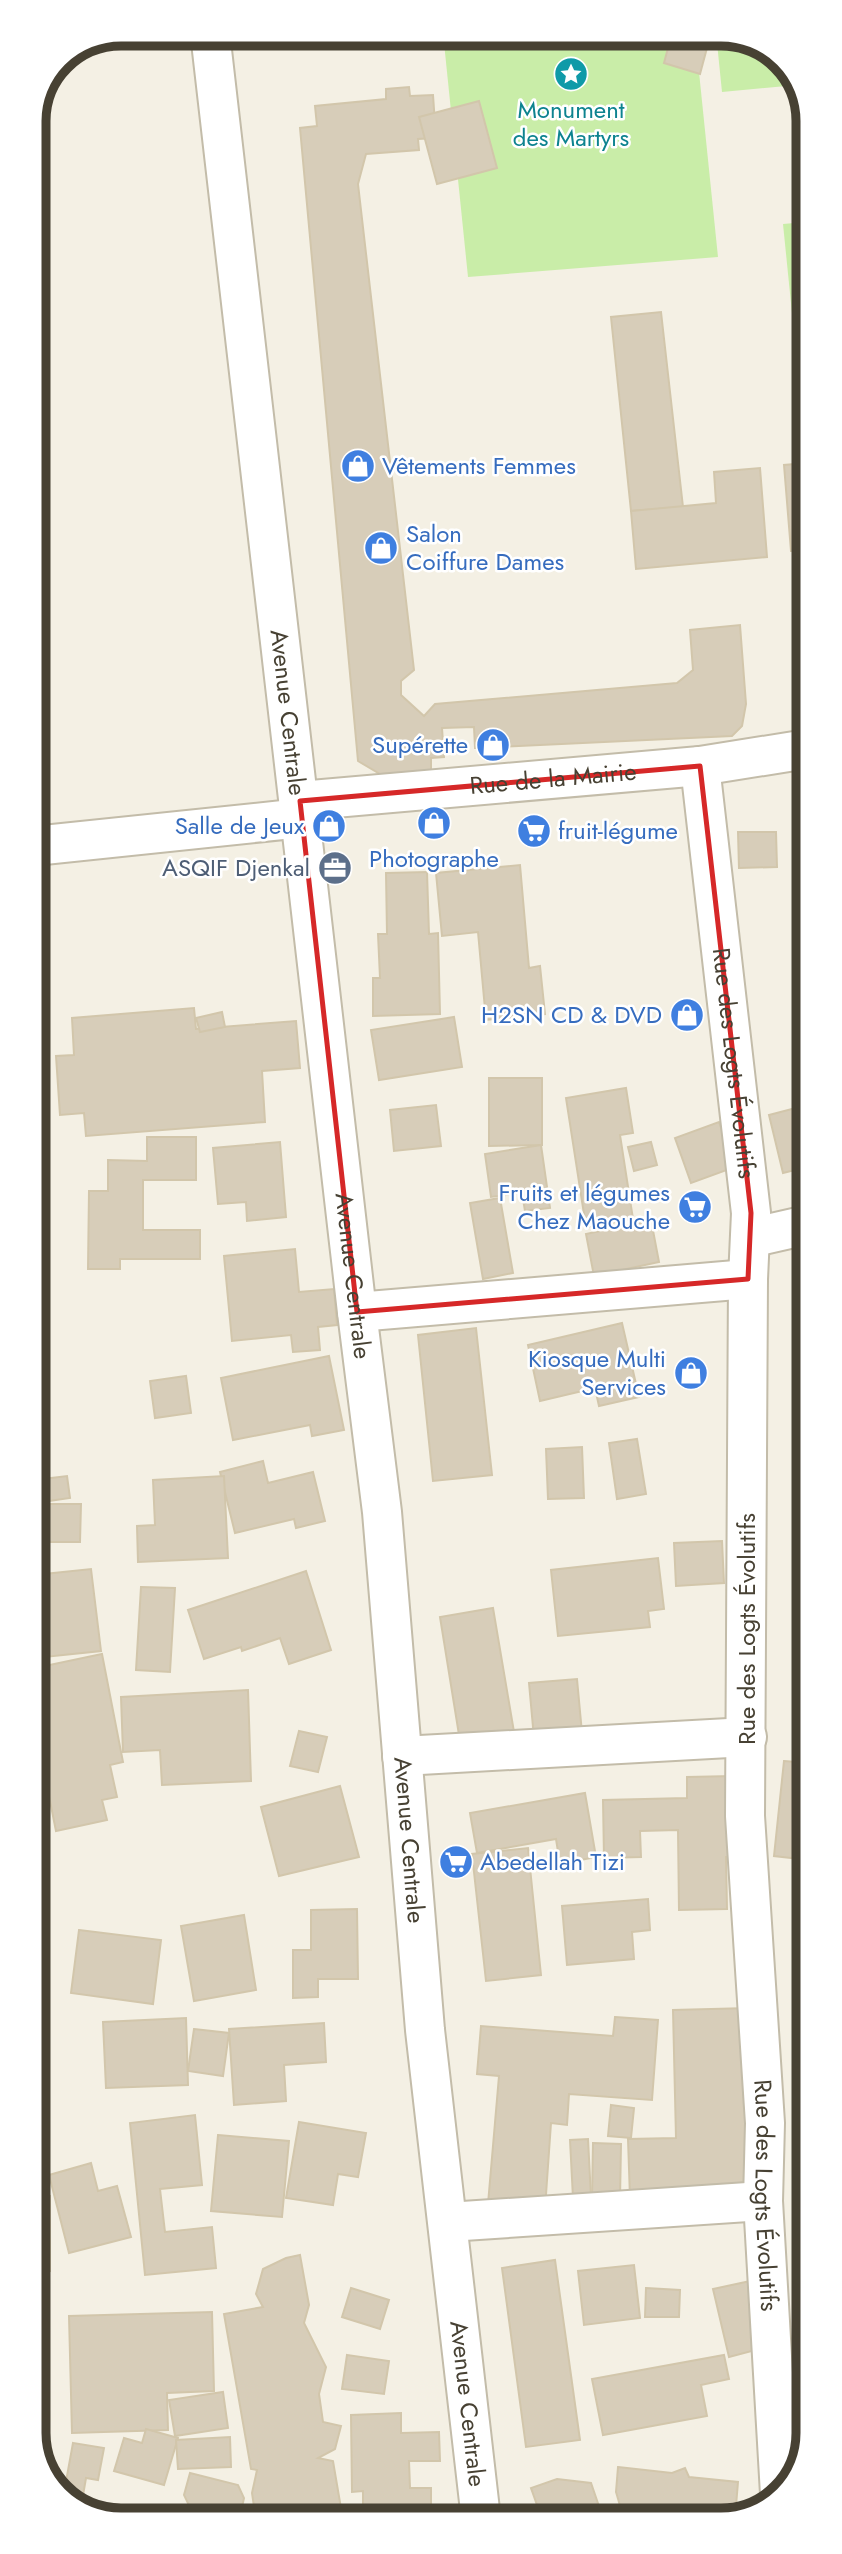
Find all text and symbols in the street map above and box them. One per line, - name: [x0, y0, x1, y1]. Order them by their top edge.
- place icon: Monument des Martyrs: [552, 55, 590, 93]
- place label: Monument des Martyrs: [513, 92, 629, 155]
- shop icon: Vêtements Femmes: [339, 447, 377, 485]
- place label: Vêtements Femmes: [382, 448, 576, 483]
- place label: Salon Coiffure Dames: [406, 516, 564, 579]
- shop icon: Salon Coiffure Dames: [362, 529, 400, 567]
- street label: Avenue Centrale: [262, 628, 316, 797]
- shop icon: Supérette: [474, 726, 512, 764]
- place label: Supérette: [372, 727, 468, 762]
- street label: Rue de la Mairie: [468, 754, 638, 803]
- shop icon: Photographe: [415, 804, 453, 842]
- shop icon: Salle de Jeux: [310, 807, 348, 845]
- place label: Salle de Jeux: [175, 808, 305, 843]
- supermarket icon: fruit-légume: [515, 812, 553, 850]
- place label: fruit-légume: [558, 813, 678, 848]
- place label: Photographe: [369, 841, 499, 876]
- office icon: ASQIF Djenkal: [316, 849, 354, 887]
- place label: ASQIF Djenkal: [162, 850, 310, 885]
- street label: Rue des Logts Évolutifs: [704, 946, 765, 1180]
- shop icon: H2SN CD & DVD: [668, 996, 706, 1034]
- place label: H2SN CD & DVD: [481, 997, 662, 1032]
- place label: Fruits et légumes Chez Maouche: [499, 1175, 670, 1238]
- supermarket icon: Fruits et légumes Chez Maouche: [676, 1188, 714, 1226]
- street label: Avenue Centrale: [326, 1191, 381, 1361]
- place label: Kiosque Multi Services: [528, 1341, 666, 1404]
- shop icon: Kiosque Multi Services: [672, 1354, 710, 1392]
- street label: Rue des Logts Évolutifs: [729, 1513, 764, 1745]
- street label: Avenue Centrale: [385, 1755, 434, 1924]
- supermarket icon: Abedellah Tizi: [437, 1843, 475, 1881]
- place label: Abedellah Tizi: [480, 1844, 625, 1879]
- street label: Rue des Logts Évolutifs: [745, 2078, 787, 2312]
- street label: Avenue Centrale: [441, 2319, 495, 2489]

